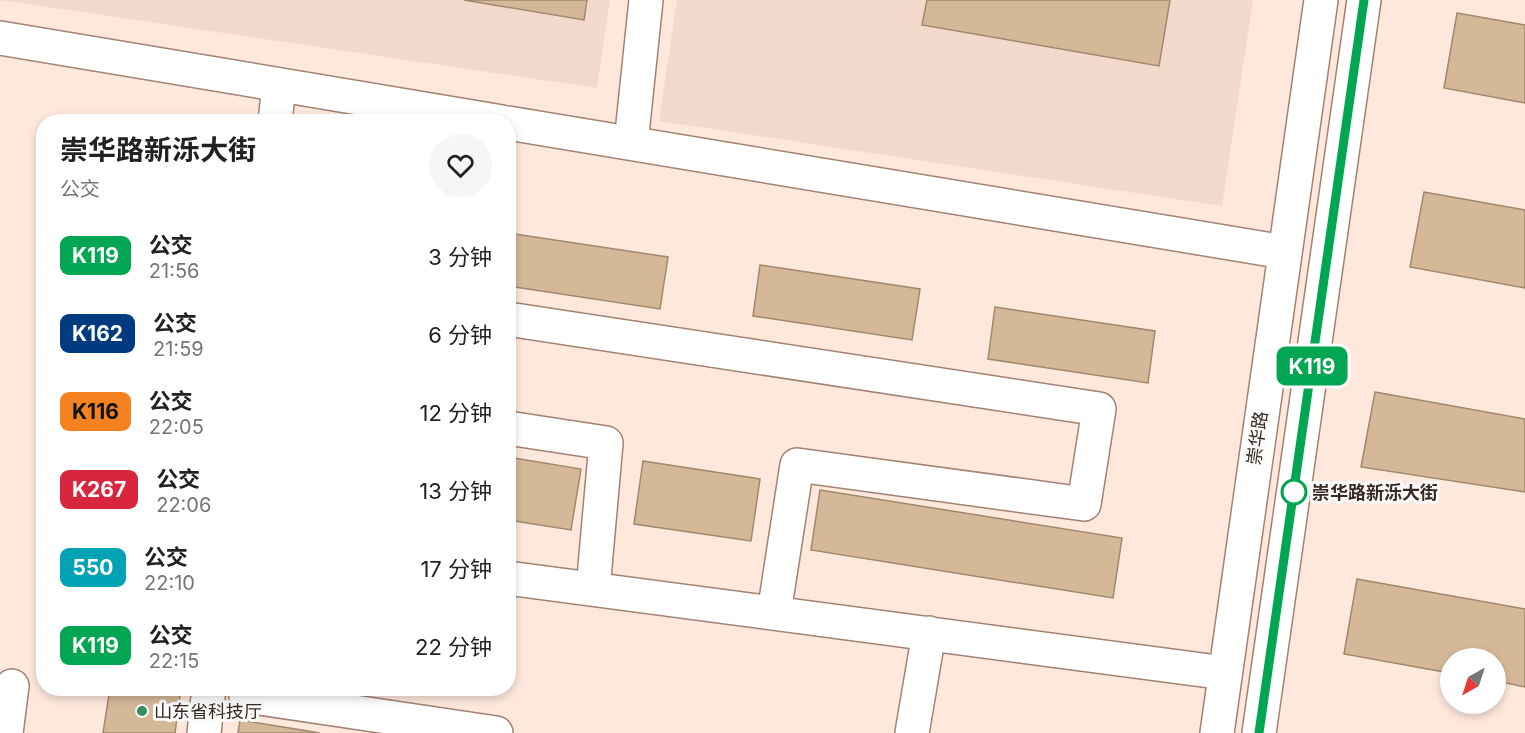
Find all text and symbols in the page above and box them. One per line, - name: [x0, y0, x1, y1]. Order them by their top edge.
- text: 崇华路新泺大街: [60, 133, 256, 167]
- button: heart: [429, 134, 492, 197]
- text: 公交: [60, 177, 100, 201]
- text: 公交: [149, 232, 193, 258]
- text: K119: [72, 243, 119, 268]
- text: 3 分钟: [428, 244, 492, 270]
- text: 21:56: [149, 259, 200, 283]
- text: 公交: [153, 310, 197, 336]
- text: K162: [72, 321, 123, 346]
- text: 6 分钟: [428, 322, 492, 348]
- text: 21:59: [153, 337, 204, 361]
- line badge: K119: [1270, 346, 1354, 386]
- text: K119: [1289, 354, 1335, 379]
- text: 公交: [149, 388, 193, 414]
- text: K116: [72, 399, 119, 424]
- text: 12 分钟: [419, 400, 492, 426]
- street label: 崇华路: [1243, 410, 1271, 466]
- text: 22:05: [149, 415, 204, 439]
- text: 公交: [156, 466, 200, 492]
- text: K267: [72, 477, 126, 502]
- text: 13 分钟: [419, 478, 492, 504]
- marker: 崇华路新泺大街: [1281, 479, 1307, 505]
- place label: 崇华路新泺大街: [1312, 482, 1438, 503]
- text: 22:06: [156, 493, 211, 517]
- text: 公交: [144, 544, 188, 570]
- text: 550: [72, 555, 114, 580]
- text: 17 分钟: [420, 556, 492, 582]
- text: 22:10: [144, 571, 195, 595]
- text: 公交: [149, 622, 193, 648]
- text: K119: [72, 633, 119, 658]
- text: 22 分钟: [415, 634, 492, 660]
- north arrow: [1440, 648, 1506, 714]
- map controls: [1440, 648, 1506, 714]
- text: 22:15: [149, 649, 199, 673]
- place label: 山东省科技厅: [154, 701, 262, 722]
- marker: 山东省科技厅: [135, 704, 149, 718]

